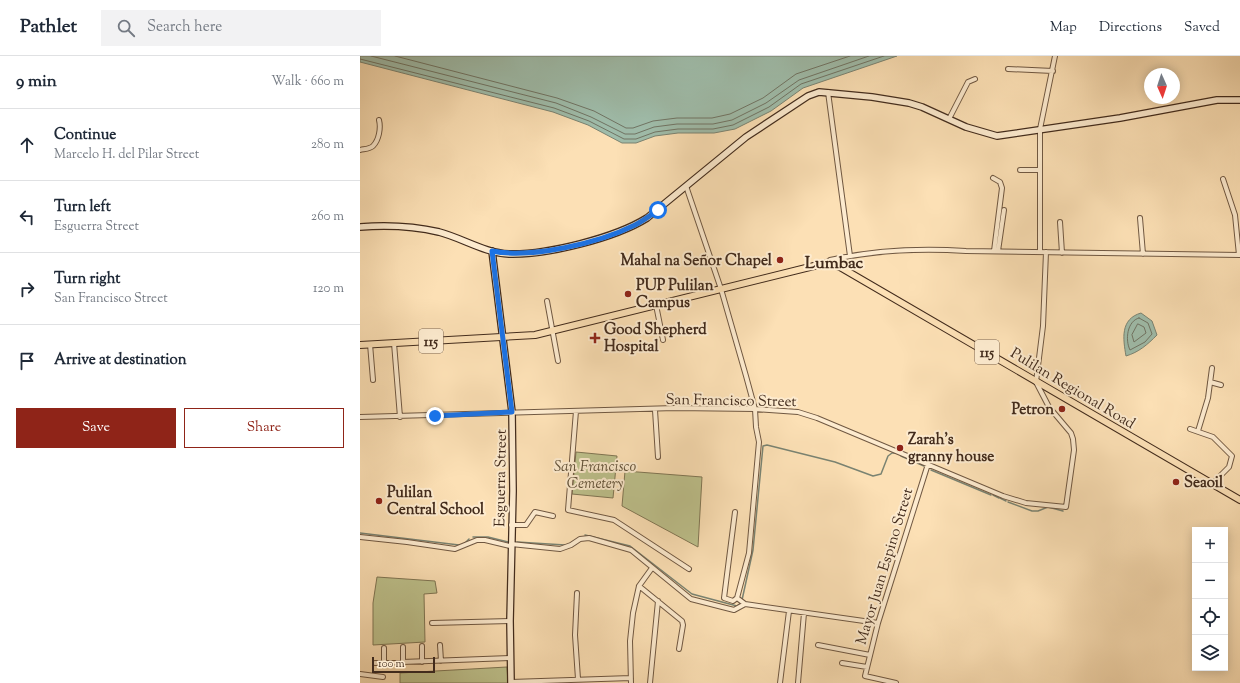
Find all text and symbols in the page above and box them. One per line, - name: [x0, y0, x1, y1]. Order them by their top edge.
- search box: [101, 10, 381, 46]
- text: Pathlet: [20, 14, 77, 41]
- icon: search: [115, 17, 137, 39]
- text: Search here: [147, 17, 222, 38]
- text: Map: [1050, 18, 1077, 38]
- text: Directions: [1099, 18, 1162, 38]
- text: Saved: [1184, 18, 1220, 38]
- north arrow: [1144, 68, 1180, 104]
- text: 9 min: [16, 70, 57, 94]
- text: Walk · 660 m: [271, 73, 344, 91]
- text: Continue: [54, 125, 116, 146]
- icon: ahead: [16, 134, 38, 156]
- text: 280 m: [311, 136, 344, 154]
- text: Marcelo H. del Pilar Street: [54, 146, 199, 164]
- text: Turn left: [54, 197, 111, 218]
- route start: [649, 201, 667, 219]
- icon: left: [16, 206, 38, 228]
- text: 260 m: [311, 208, 344, 226]
- text: Esguerra Street: [54, 218, 139, 236]
- place label: Mahal na Señor Chapel: [620, 251, 773, 272]
- district label: Lumbac: [805, 252, 864, 276]
- marker: Mahal na Señor Chapel: [775, 255, 785, 265]
- text: Turn right: [54, 269, 120, 290]
- place label: PUP Pulilan Campus: [636, 276, 714, 314]
- icon: right: [16, 278, 38, 300]
- text: 120 m: [313, 280, 344, 298]
- marker: PUP Pulilan Campus: [623, 289, 633, 299]
- text: San Francisco Street: [54, 290, 168, 308]
- place label: Good Shepherd Hospital: [604, 320, 707, 358]
- road number: 115: [419, 329, 443, 353]
- marker: Good Shepherd Hospital: [589, 332, 601, 344]
- road number: 115: [975, 340, 999, 364]
- street label: Pulilan Regional Road: [1006, 344, 1139, 435]
- icon: arrive: [16, 350, 38, 372]
- text: Arrive at destination: [54, 350, 187, 371]
- street label: San Francisco Street: [665, 390, 797, 413]
- place label: Petron: [1011, 400, 1054, 421]
- marker: Petron: [1057, 404, 1067, 414]
- route end: [426, 407, 444, 425]
- button: Save: [16, 408, 176, 448]
- button: Share: [184, 408, 344, 448]
- street label: Esguerra Street: [490, 429, 513, 527]
- place label: Zarah's granny house: [908, 430, 994, 468]
- marker: Zarah's granny house: [895, 443, 905, 453]
- park label: San Francisco Cemetery: [554, 457, 636, 495]
- place label: Seaoil: [1184, 473, 1224, 494]
- marker: Seaoil: [1171, 477, 1181, 487]
- place label: Pulilan Central School: [387, 483, 485, 521]
- street label: Mayor Juan Espino Street: [852, 485, 919, 647]
- marker: Pulilan Central School: [374, 496, 384, 506]
- map controls: [1192, 527, 1228, 671]
- button: +: [1192, 527, 1228, 563]
- button: −: [1192, 563, 1228, 599]
- button: locate: [1192, 599, 1228, 635]
- button: layers: [1192, 635, 1228, 671]
- scale bar: [372, 655, 435, 674]
- text: 100 m: [378, 656, 405, 672]

